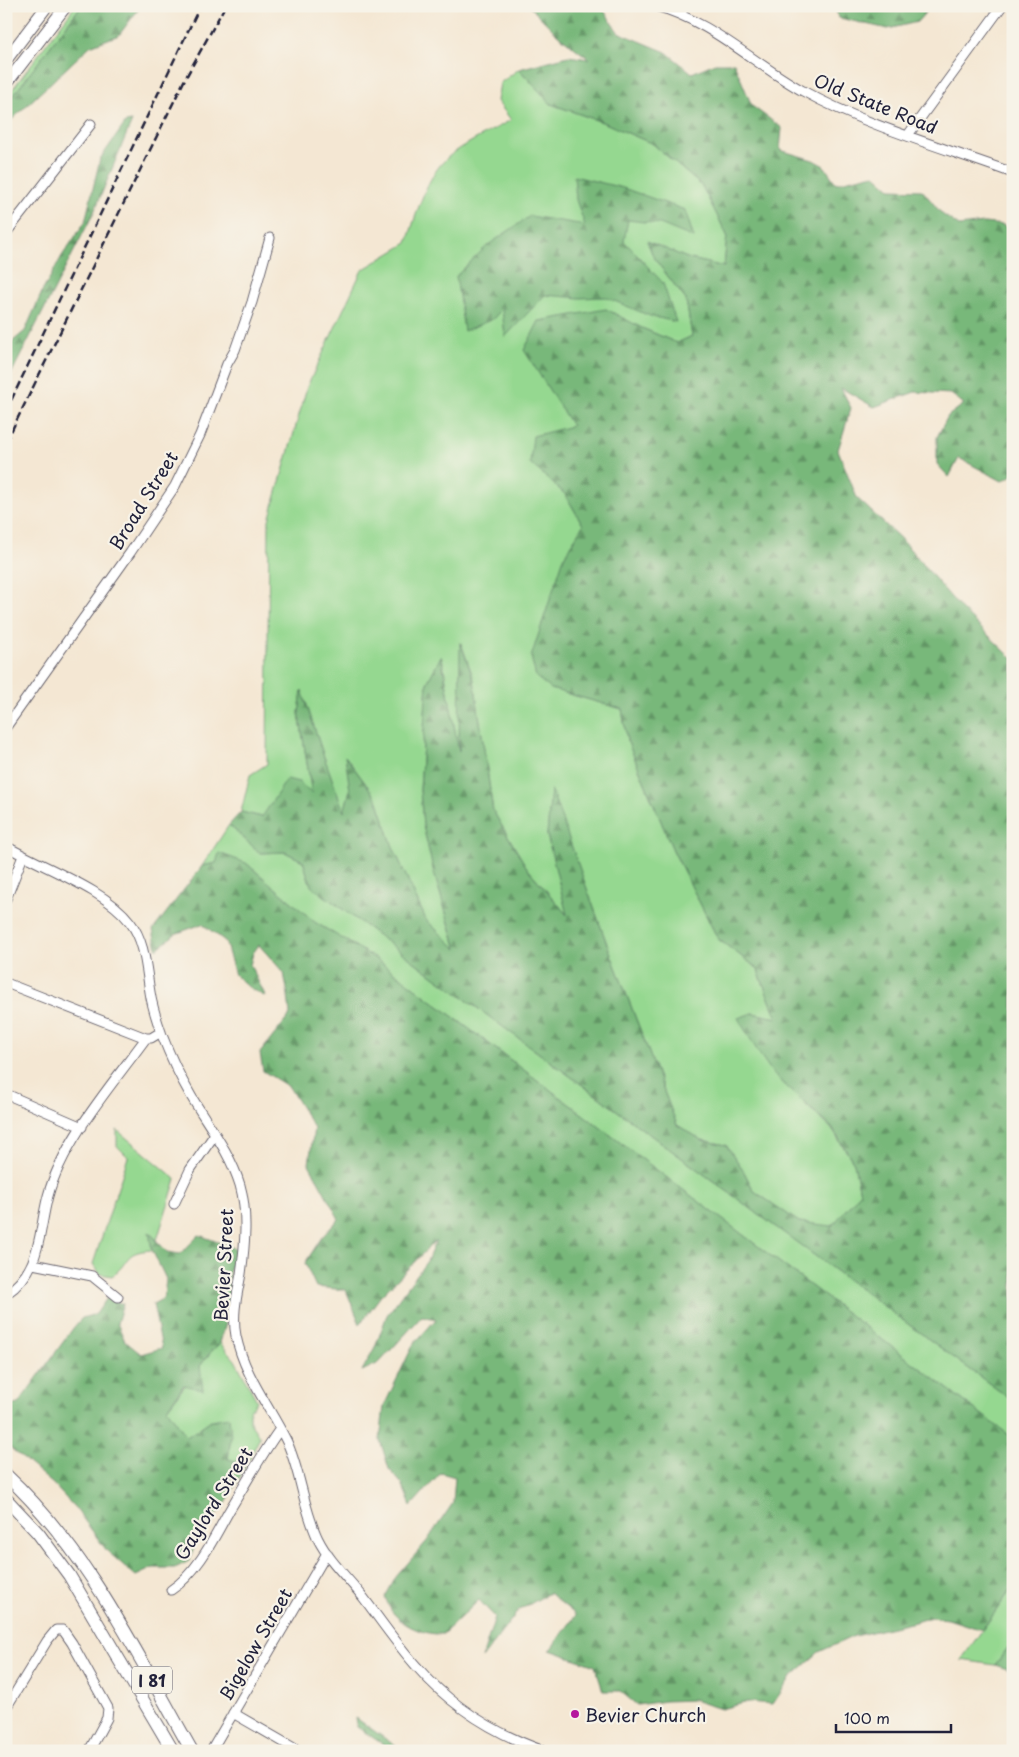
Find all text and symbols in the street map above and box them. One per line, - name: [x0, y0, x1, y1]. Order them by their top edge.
- street label: Old State Road: [810, 66, 942, 140]
- street label: Broad Street: [102, 445, 184, 555]
- street label: Bevier Street: [207, 1208, 239, 1322]
- street label: Gaylord Street: [167, 1441, 259, 1565]
- street label: Bigelow Street: [212, 1583, 298, 1705]
- road number: I 81: [132, 1666, 172, 1694]
- place label: Bevier Church: [585, 1701, 706, 1728]
- scale bar: [836, 1702, 952, 1734]
- text: 100 m: [844, 1706, 890, 1729]
- marker: Bevier Church: [569, 1708, 581, 1720]

